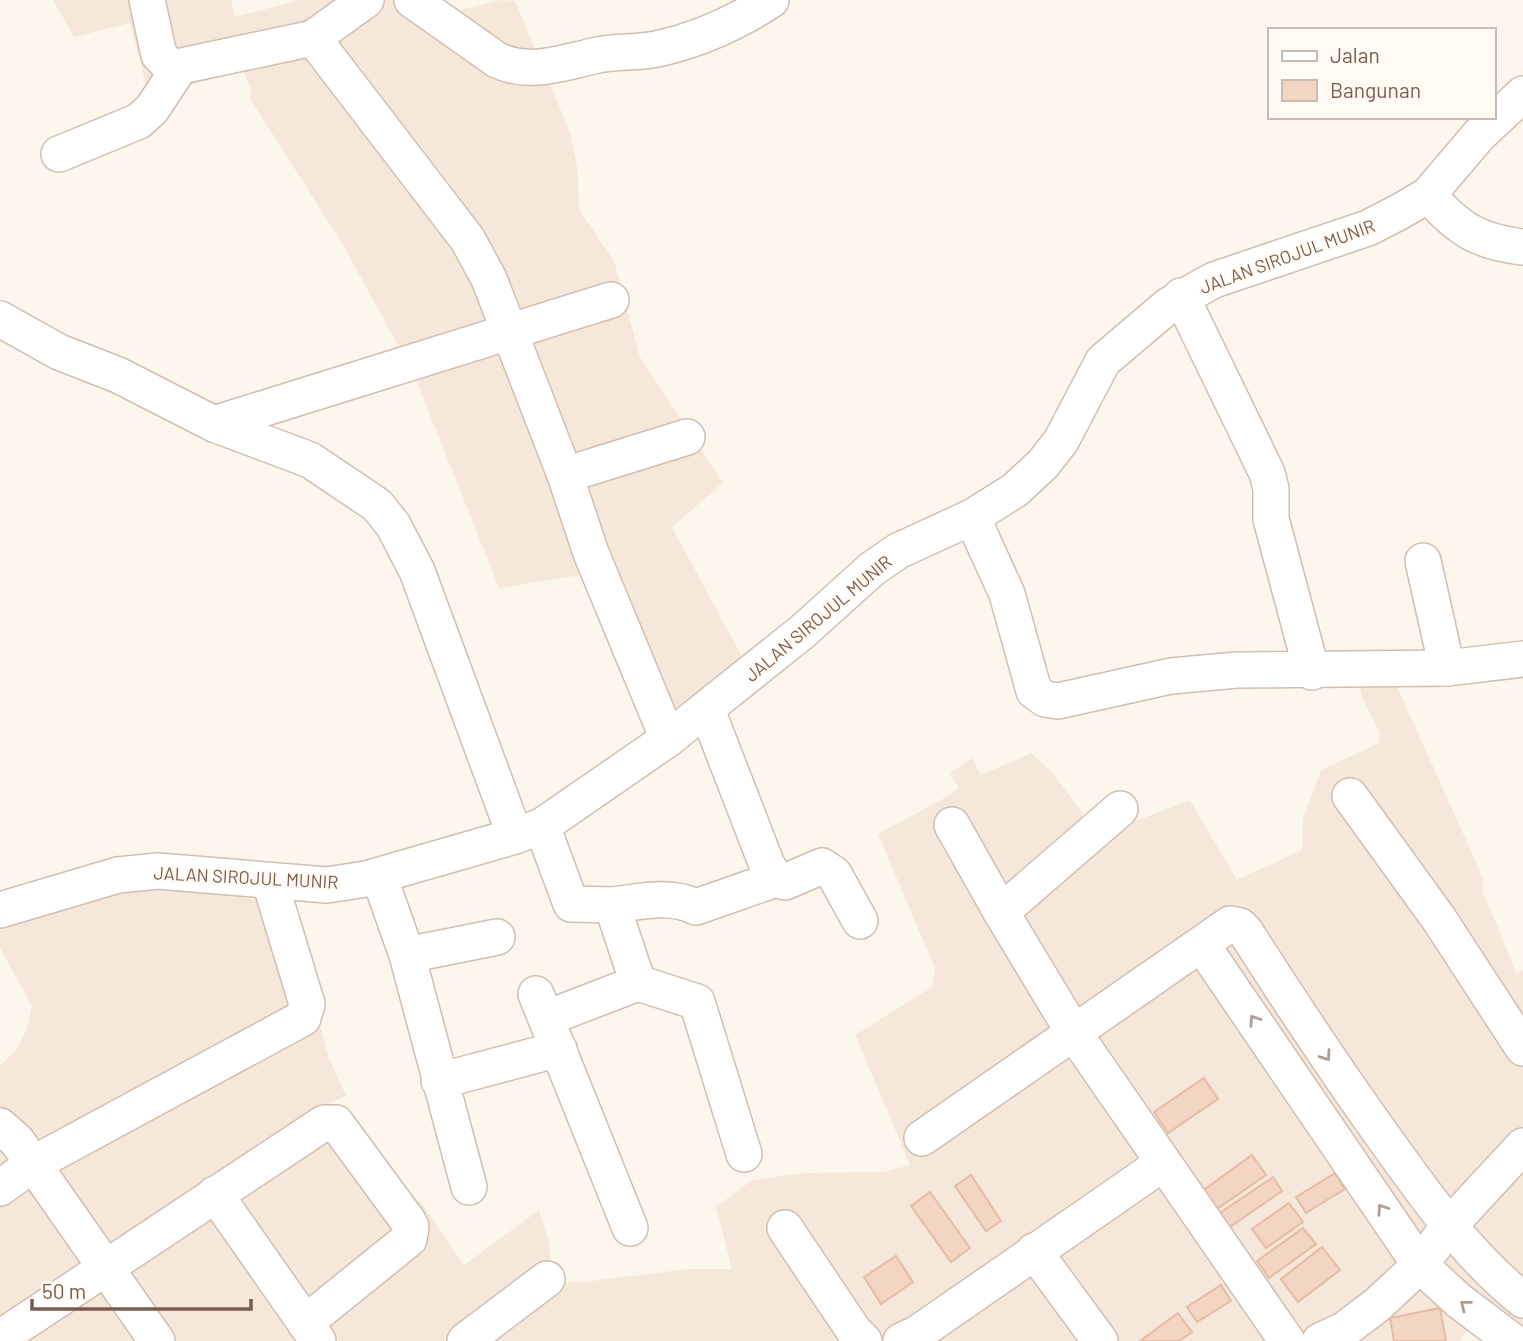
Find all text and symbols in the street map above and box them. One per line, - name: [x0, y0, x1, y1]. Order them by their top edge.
- legend: [1268, 28, 1495, 119]
- text: Jalan: [1330, 42, 1380, 67]
- text: Bangunan: [1330, 77, 1421, 102]
- street label: JALAN SIROJUL MUNIR: [1196, 214, 1378, 298]
- street label: JALAN SIROJUL MUNIR: [740, 550, 896, 686]
- street label: JALAN SIROJUL MUNIR: [153, 861, 339, 893]
- one-way arrow: [1249, 1015, 1262, 1028]
- one-way arrow: [1318, 1048, 1330, 1061]
- one-way arrow: [1377, 1203, 1390, 1216]
- scale bar: [32, 1268, 250, 1312]
- text: 50 m: [42, 1278, 86, 1303]
- one-way arrow: [1460, 1300, 1472, 1313]

